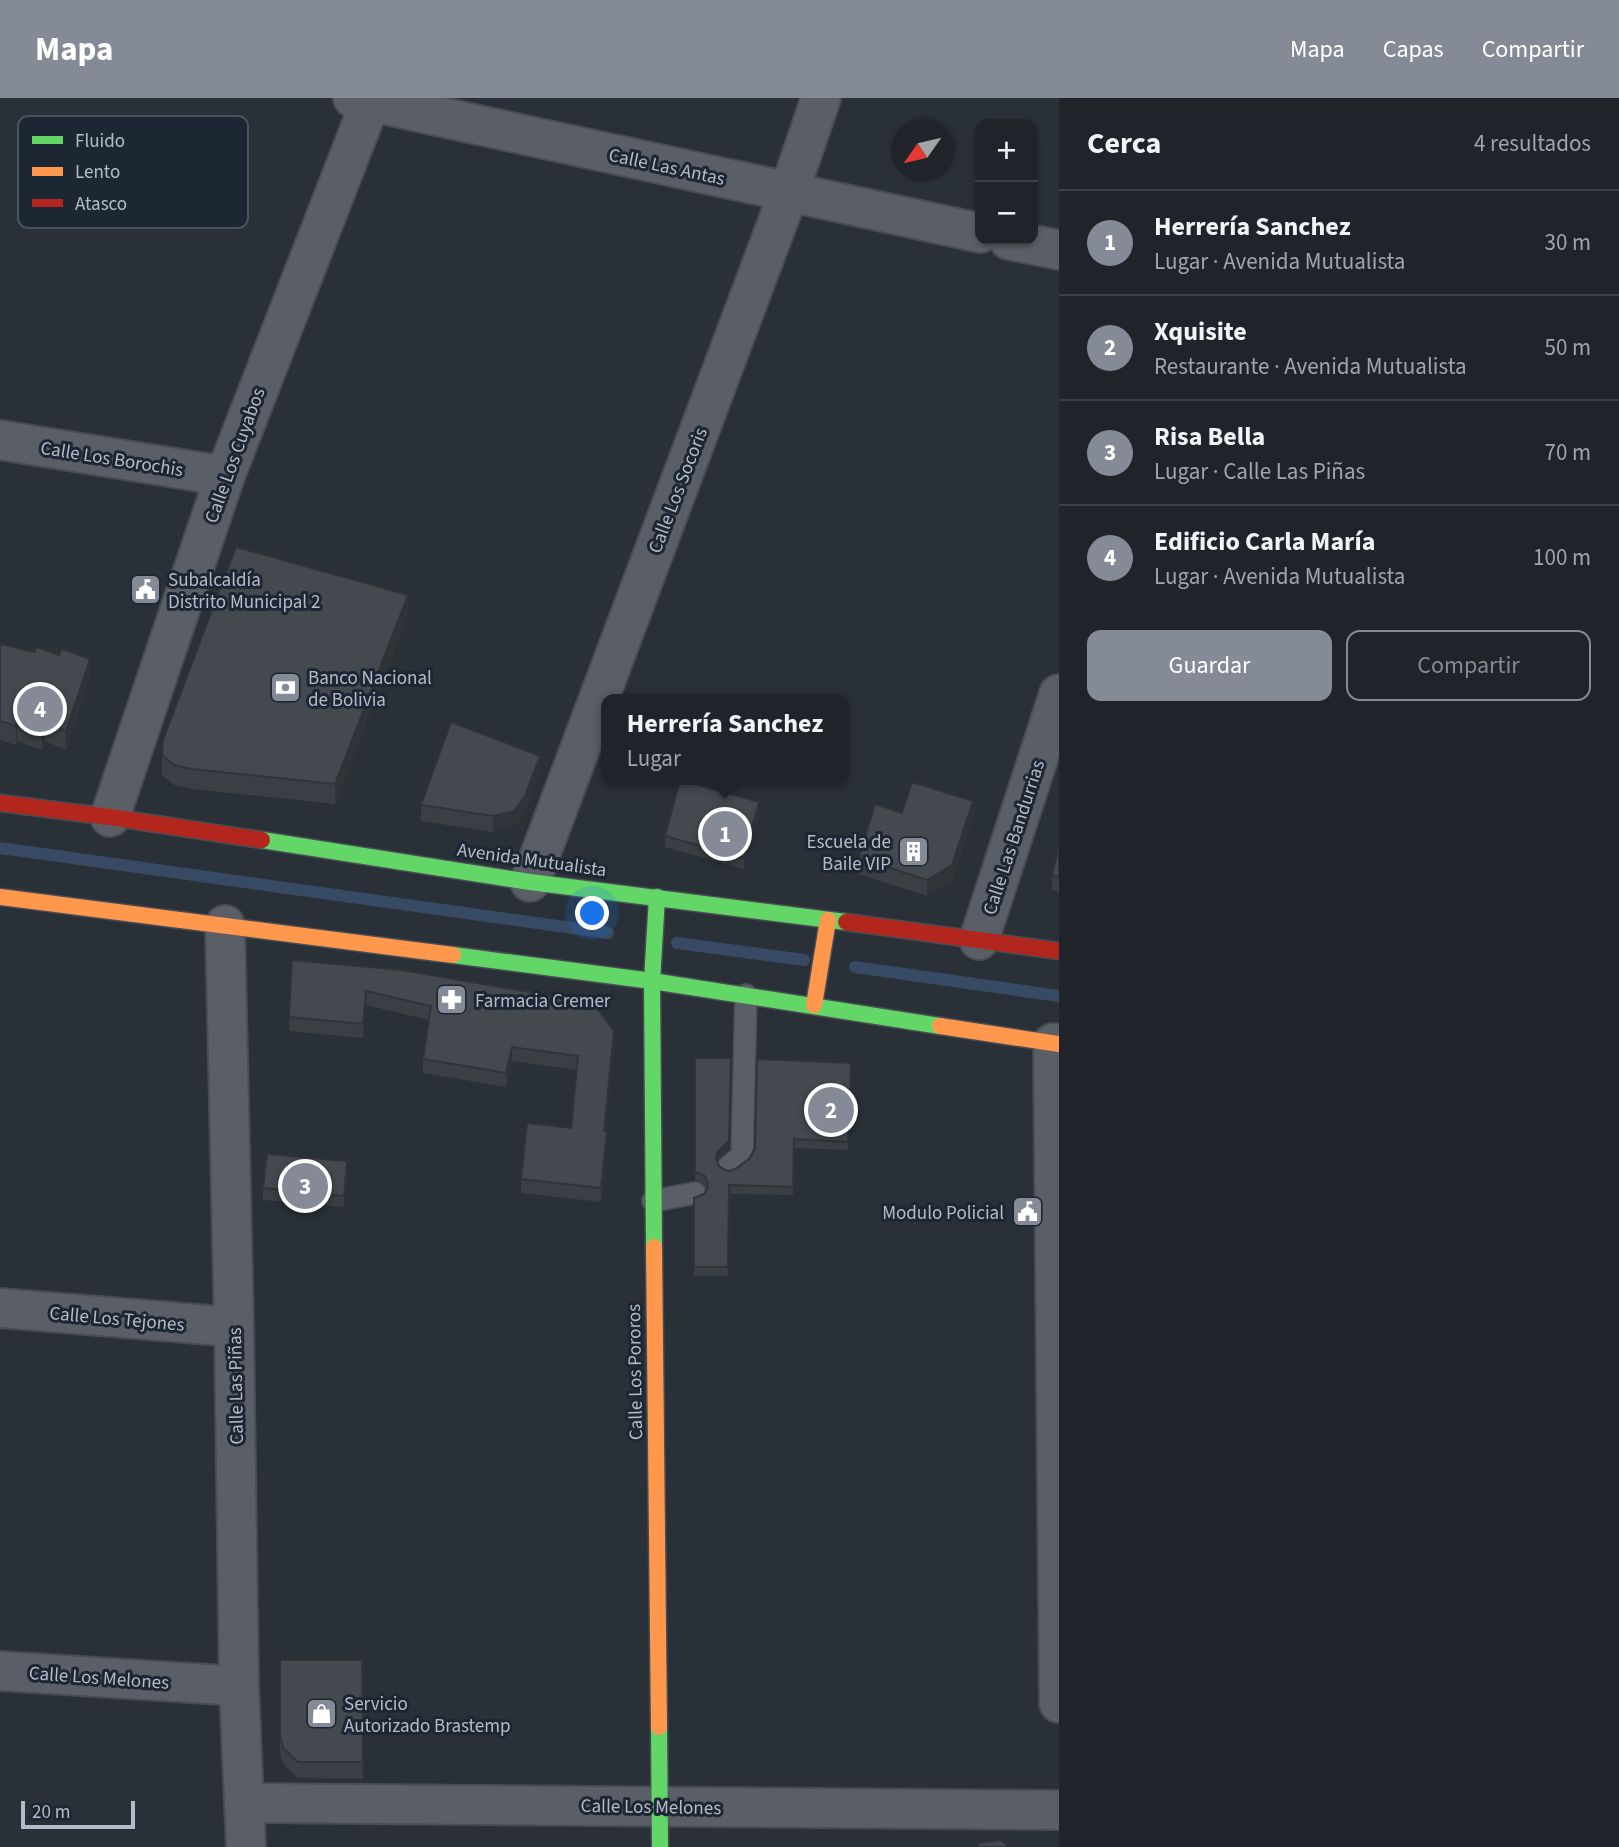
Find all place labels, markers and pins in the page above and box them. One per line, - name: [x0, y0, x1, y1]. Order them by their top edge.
- place label: Subalcaldía Distrito Municipal 2: [168, 567, 320, 616]
- public building icon: Subalcaldía Distrito Municipal 2: [128, 573, 162, 607]
- place label: Banco Nacional de Bolivia: [308, 665, 432, 714]
- bank icon: Banco Nacional de Bolivia: [268, 671, 302, 705]
- pin: 4: [17, 683, 63, 735]
- pin: 1: [702, 808, 748, 860]
- place label: Escuela de Baile VIP: [806, 829, 891, 878]
- building icon: Escuela de Baile VIP: [897, 835, 931, 869]
- pharmacy icon: Farmacia Cremer: [435, 983, 469, 1017]
- place label: Farmacia Cremer: [475, 988, 611, 1015]
- pin: 2: [808, 1084, 854, 1136]
- pin: 3: [282, 1160, 328, 1212]
- public building icon: Modulo Policial: [1010, 1195, 1044, 1229]
- place label: Modulo Policial: [882, 1200, 1004, 1227]
- place label: Servicio Autorizado Brastemp: [344, 1691, 510, 1740]
- shop icon: Servicio Autorizado Brastemp: [304, 1697, 338, 1731]

